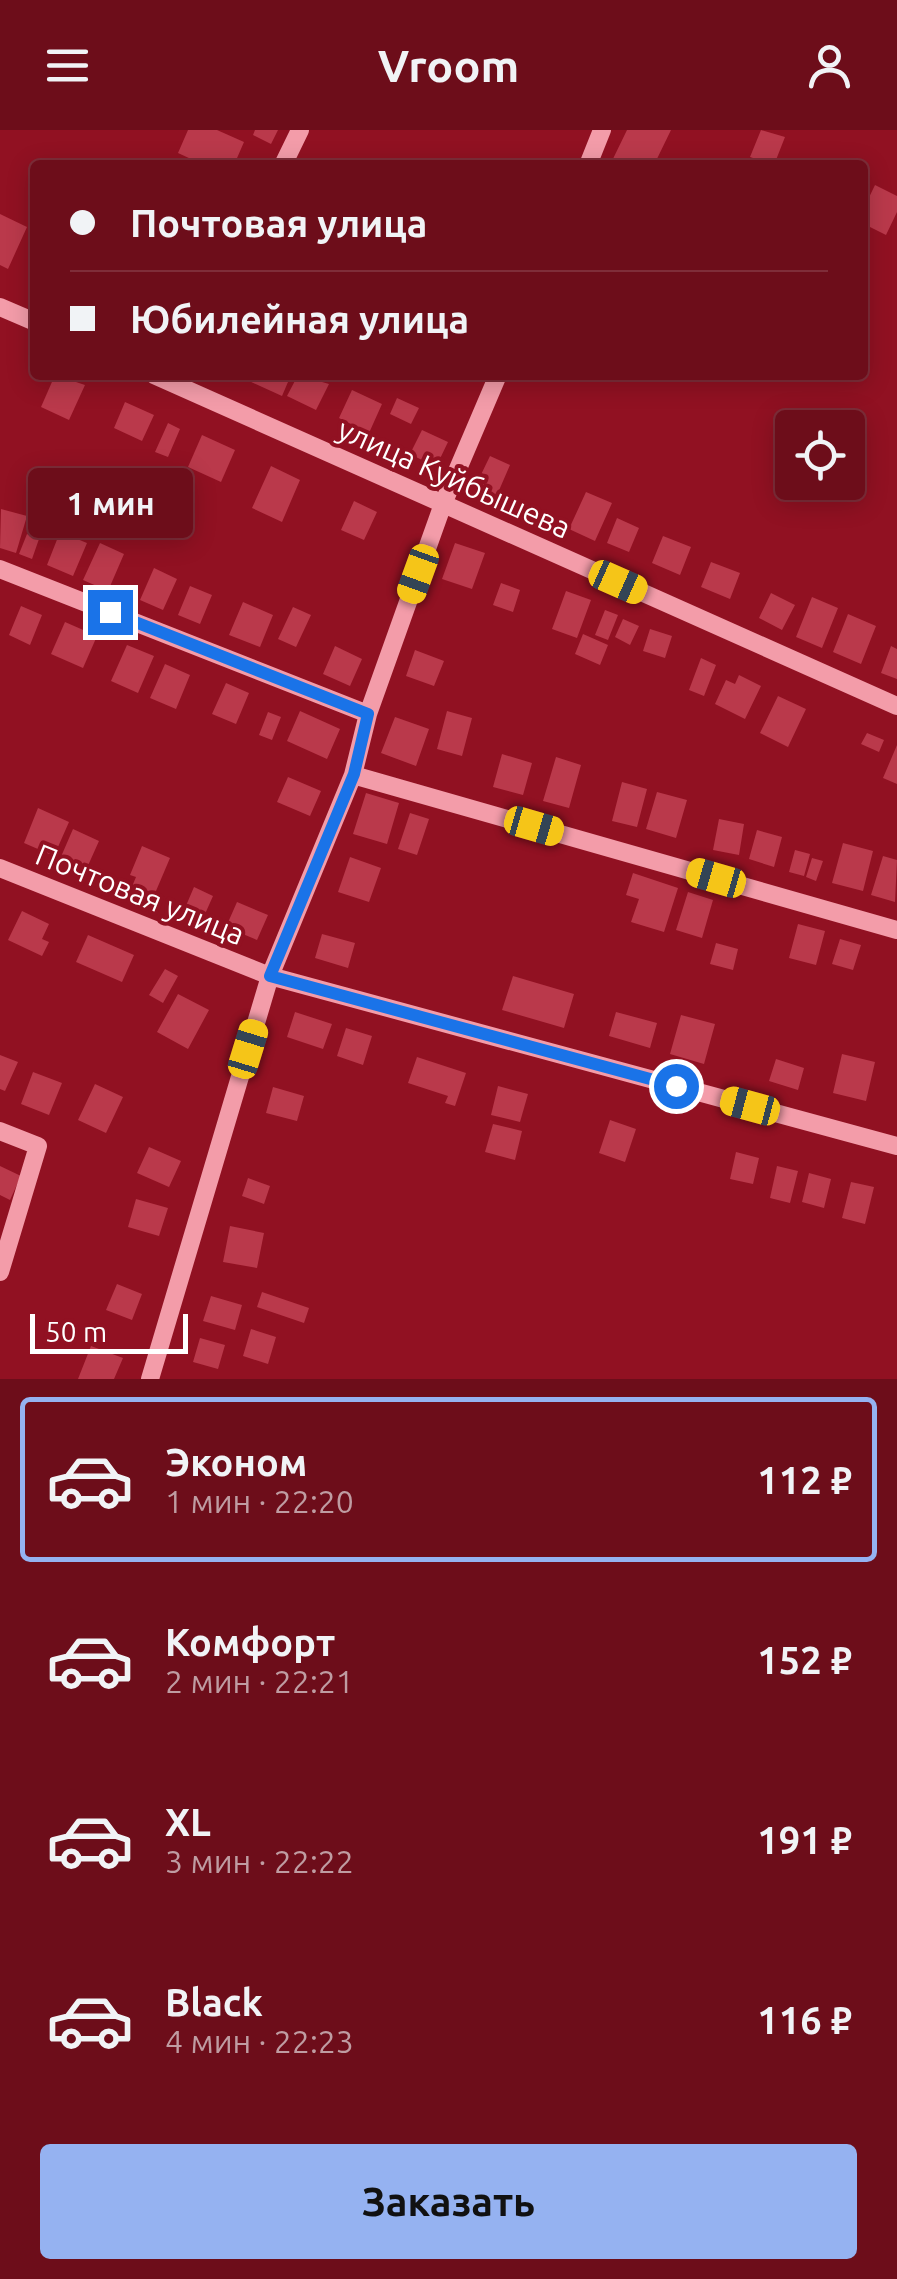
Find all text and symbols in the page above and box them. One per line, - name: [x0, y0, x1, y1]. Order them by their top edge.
- icon: menu: [40, 38, 95, 93]
- icon: person: [802, 38, 857, 93]
- text: Vroom: [378, 40, 519, 91]
- text: Почтовая улица: [130, 202, 428, 244]
- text: Юбилейная улица: [130, 298, 469, 340]
- map controls: [775, 410, 865, 500]
- button: locate: [775, 410, 865, 500]
- street label: улица Куйбышева: [333, 411, 576, 545]
- callout: 1 мин: [28, 467, 192, 537]
- text: 1 мин: [66, 485, 155, 521]
- car: [394, 541, 442, 607]
- car: [584, 556, 652, 608]
- route end: [88, 590, 133, 635]
- car: [501, 803, 567, 849]
- street label: Почтовая улица: [31, 837, 250, 951]
- car: [683, 855, 749, 901]
- car: [225, 1016, 271, 1082]
- route start: [654, 1064, 699, 1109]
- car: [717, 1084, 783, 1128]
- scale bar: [30, 1309, 188, 1354]
- text: 50 m: [45, 1316, 107, 1347]
- icon: car: [45, 1435, 135, 1525]
- text: Эконом: [165, 1441, 307, 1483]
- text: 112 ₽: [757, 1459, 852, 1501]
- text: 1 мин · 22:20: [165, 1483, 354, 1519]
- icon: car: [45, 1615, 135, 1705]
- text: Комфорт: [165, 1621, 335, 1663]
- text: 152 ₽: [757, 1639, 852, 1681]
- text: 2 мин · 22:21: [165, 1663, 354, 1699]
- icon: car: [45, 1795, 135, 1885]
- text: XL: [165, 1801, 211, 1843]
- text: 191 ₽: [757, 1819, 852, 1861]
- text: 3 мин · 22:22: [165, 1843, 354, 1879]
- icon: car: [45, 1975, 135, 2065]
- text: Black: [165, 1981, 263, 2023]
- text: 116 ₽: [757, 1999, 852, 2041]
- text: 4 мин · 22:23: [165, 2023, 354, 2059]
- button: Заказать: [40, 2144, 857, 2259]

